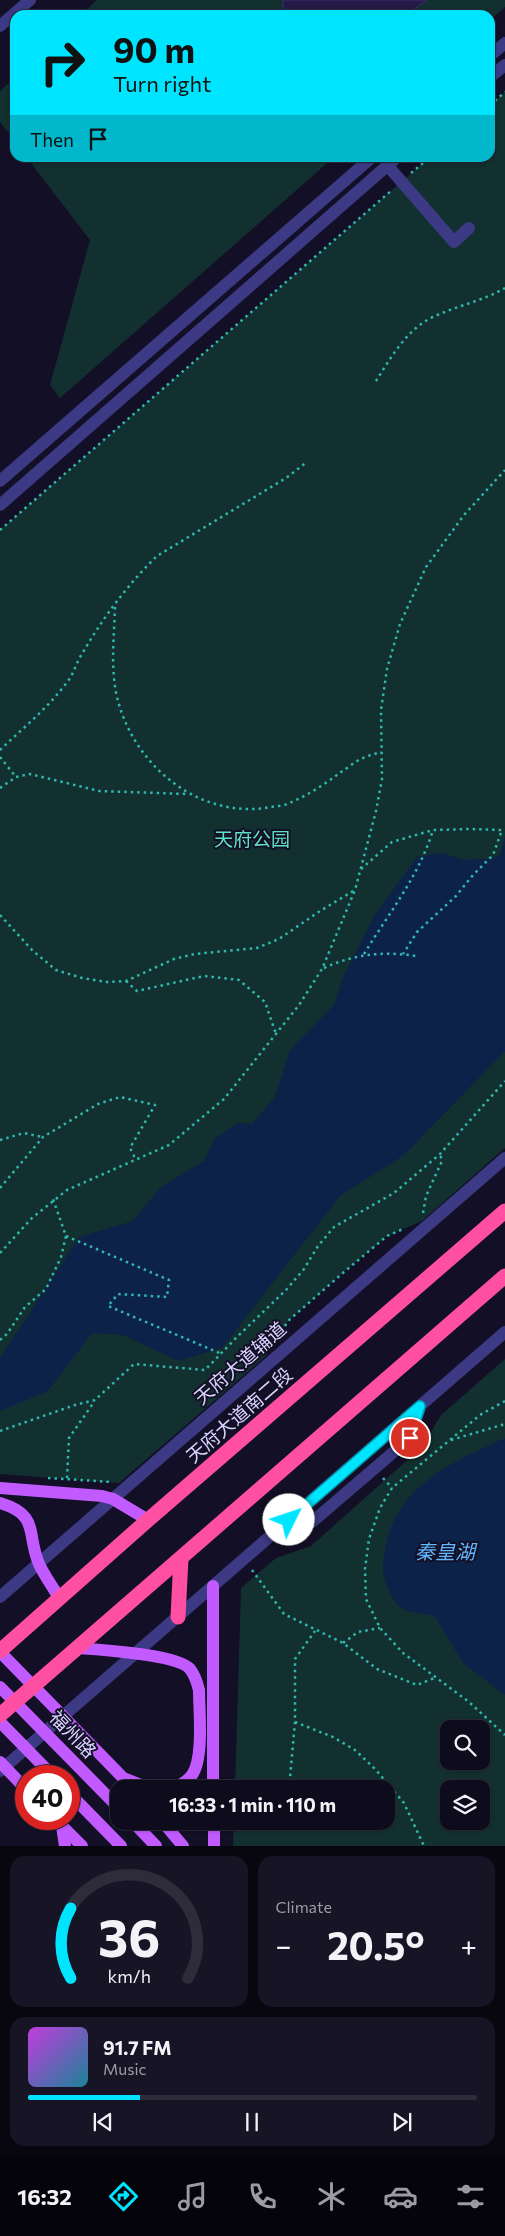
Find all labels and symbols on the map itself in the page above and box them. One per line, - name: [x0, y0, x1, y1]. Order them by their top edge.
- park label: 天府公园: [214, 827, 290, 850]
- street label: 天府大道辅道: [189, 1317, 290, 1409]
- street label: 天府大道南二段: [181, 1362, 296, 1467]
- pin: [389, 1417, 431, 1459]
- position arrow: [262, 1493, 314, 1545]
- water label: 秦皇湖: [415, 1539, 478, 1563]
- street label: 福州路: [45, 1705, 101, 1762]
- speed limit sign: 40: [15, 1765, 80, 1830]

